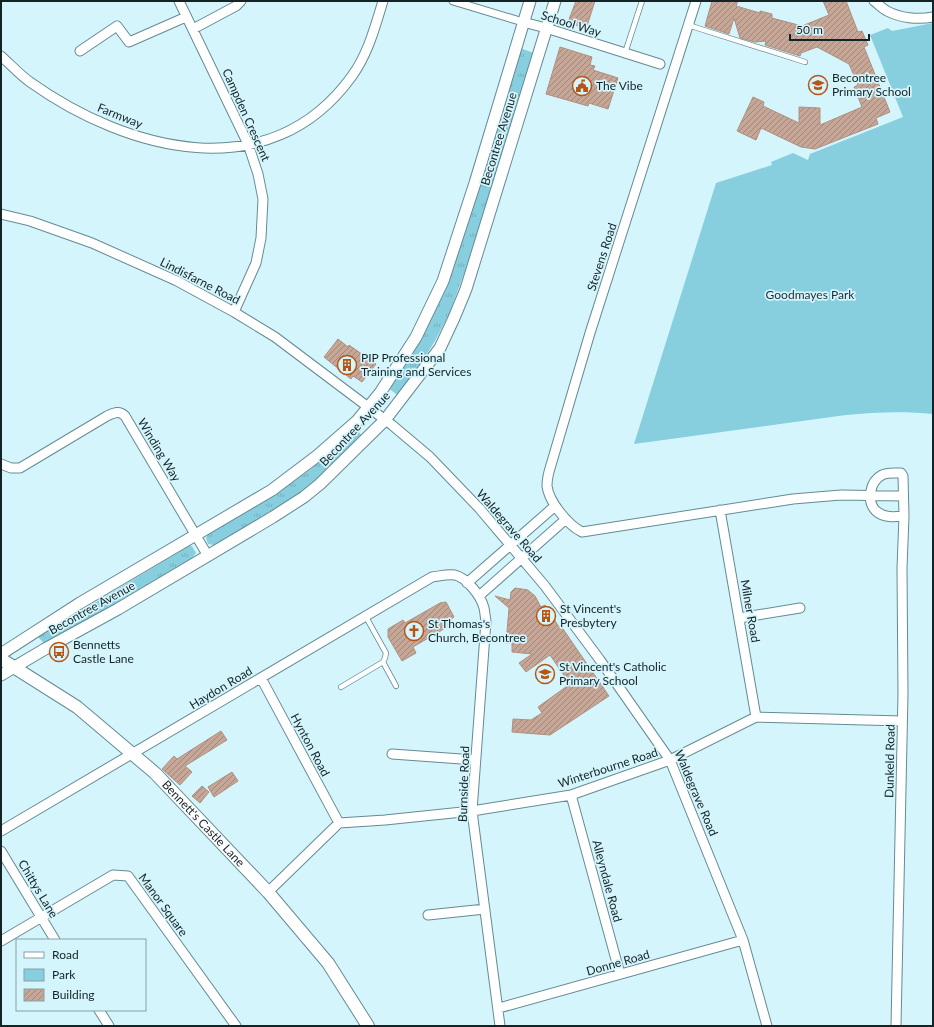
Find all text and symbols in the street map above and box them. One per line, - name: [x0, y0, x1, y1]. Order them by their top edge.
- street label: School Way: [539, 7, 604, 40]
- scale bar: [790, 16, 869, 42]
- text: 50 m: [796, 22, 823, 37]
- street label: Campden Crescent: [219, 66, 274, 164]
- place label: Becontree Primary School: [832, 70, 911, 99]
- school or university icon: Becontree Primary School: [807, 74, 829, 96]
- public building icon: The Vibe: [571, 75, 593, 97]
- place label: The Vibe: [596, 78, 643, 93]
- street label: Becontree Avenue: [477, 90, 520, 187]
- street label: Farmway: [95, 100, 146, 132]
- street label: Stevens Road: [583, 221, 620, 293]
- street label: Lindisfarne Road: [158, 254, 243, 307]
- park label: Goodmayes Park: [766, 287, 855, 302]
- place label: PIP Professional Training and Services: [361, 350, 471, 379]
- building icon: PIP Professional Training and Services: [336, 354, 358, 376]
- street label: Becontree Avenue: [316, 388, 393, 469]
- street label: Winding Way: [135, 415, 185, 485]
- street label: Waldegrave Road: [474, 486, 545, 565]
- street label: Becontree Avenue: [46, 578, 138, 638]
- street label: Milner Road: [738, 578, 763, 644]
- place label: St Vincent's Presbytery: [560, 601, 621, 630]
- building icon: St Vincent's Presbytery: [535, 605, 557, 627]
- place label: St Thomas's Church, Becontree: [428, 616, 526, 645]
- church icon: St Thomas's Church, Becontree: [403, 620, 425, 642]
- place label: Bennetts Castle Lane: [73, 637, 134, 666]
- bus stop icon: Bennetts Castle Lane: [48, 641, 70, 663]
- place label: St Vincent's Catholic Primary School: [559, 659, 667, 688]
- street label: Haydon Road: [187, 663, 255, 712]
- school or university icon: St Vincent's Catholic Primary School: [534, 663, 556, 685]
- street label: Hynton Road: [288, 711, 333, 779]
- street label: Dunkeld Road: [881, 724, 898, 798]
- street label: Winterbourne Road: [556, 744, 660, 791]
- street label: Burnside Road: [455, 746, 472, 822]
- street label: Waldegrave Road: [672, 748, 721, 838]
- street label: Bennett's Castle Lane: [159, 777, 248, 870]
- street label: Alleyndale Road: [589, 838, 626, 924]
- street label: Chittys Lane: [15, 857, 62, 921]
- street label: Manor Square: [136, 870, 191, 939]
- legend: [16, 939, 146, 1011]
- street label: Donne Road: [584, 946, 651, 979]
- text: Road: [52, 947, 79, 962]
- text: Park: [52, 967, 76, 982]
- text: Building: [52, 987, 95, 1002]

